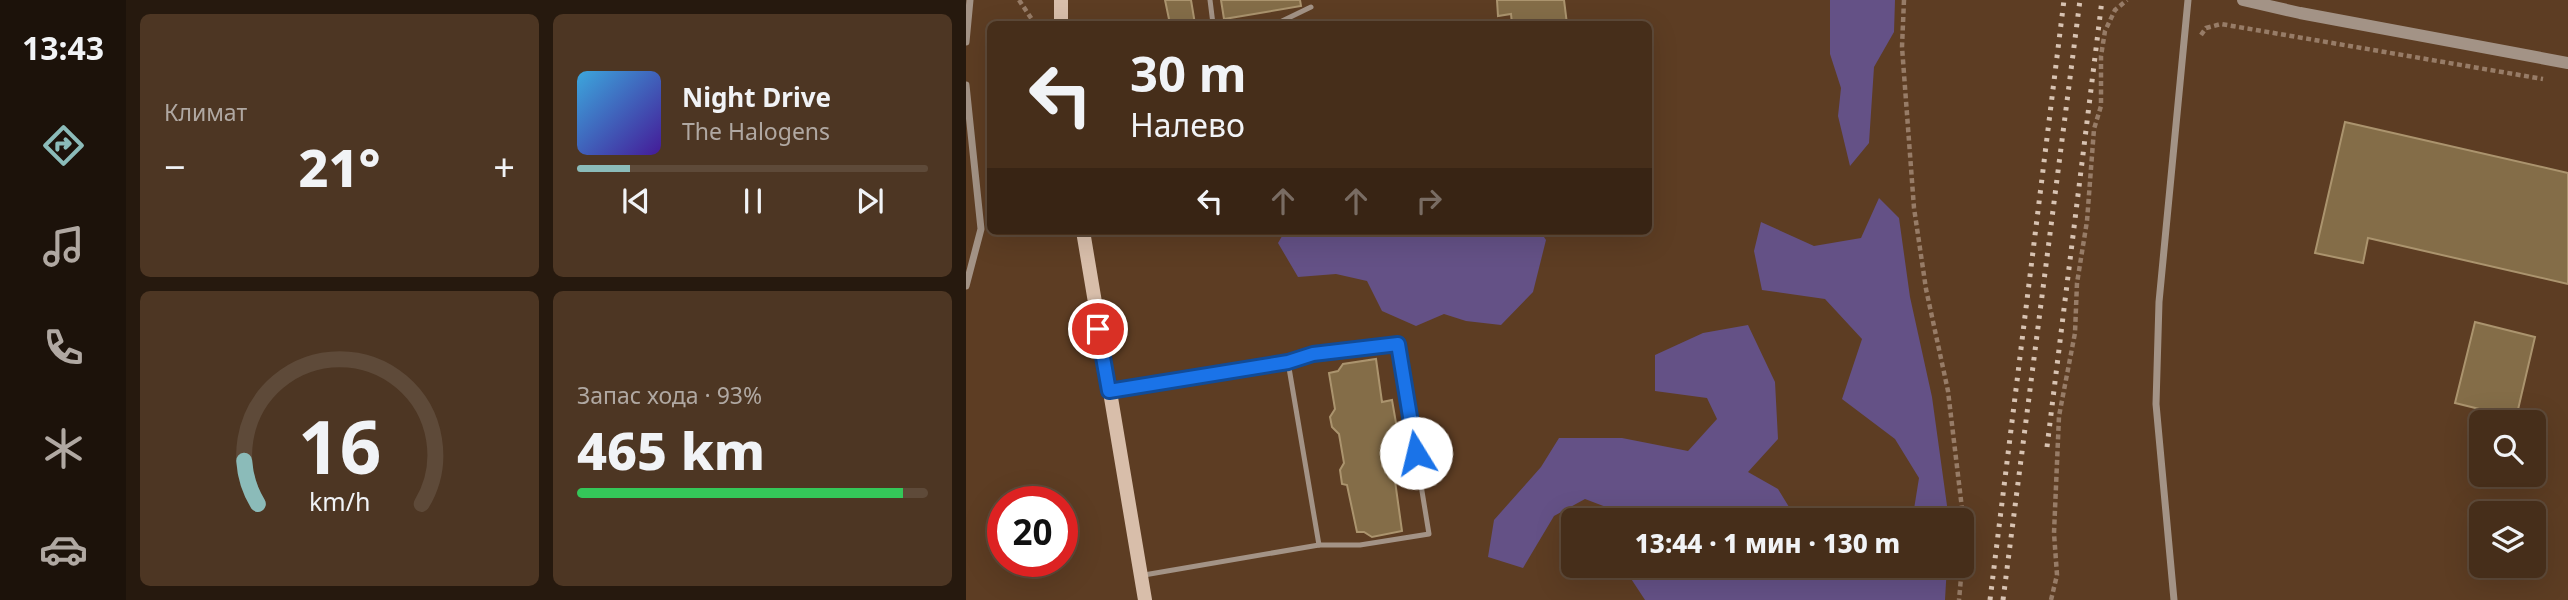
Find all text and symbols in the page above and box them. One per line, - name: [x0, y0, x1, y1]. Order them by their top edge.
- text: 13:43: [22, 26, 104, 69]
- text: 30 m: [1130, 40, 1247, 106]
- icon: left: [1015, 49, 1106, 140]
- text: Night Drive: [682, 79, 831, 115]
- text: Климат: [164, 96, 247, 128]
- text: Налево: [1130, 103, 1245, 146]
- text: The Halogens: [682, 115, 830, 147]
- icon: directions: [39, 121, 88, 170]
- text: 21°: [298, 131, 381, 202]
- text: −: [164, 140, 186, 192]
- text: +: [493, 140, 515, 192]
- icon: previous: [617, 182, 655, 220]
- icon: pause: [734, 182, 772, 220]
- icon: next: [851, 182, 889, 220]
- icon: left: [1191, 182, 1229, 220]
- icon: ahead: [1264, 182, 1302, 220]
- icon: ahead: [1337, 182, 1375, 220]
- icon: right: [1410, 182, 1448, 220]
- icon: music: [39, 222, 88, 271]
- pin: [1068, 299, 1128, 359]
- icon: arrive: [1079, 310, 1117, 348]
- icon: phone: [39, 323, 88, 372]
- text: Запас хода · 93%: [577, 379, 762, 411]
- text: 16: [298, 397, 381, 496]
- map controls: [2469, 410, 2546, 578]
- button: search: [2469, 410, 2546, 487]
- text: 465 km: [577, 414, 765, 485]
- position arrow: [1379, 416, 1453, 490]
- icon: climate: [39, 424, 88, 473]
- text: km/h: [309, 484, 370, 518]
- speed limit sign: 20: [987, 486, 1078, 577]
- button: layers: [2469, 501, 2546, 578]
- icon: car: [39, 525, 88, 574]
- text: 13:44 · 1 мин · 130 m: [1635, 525, 1900, 561]

